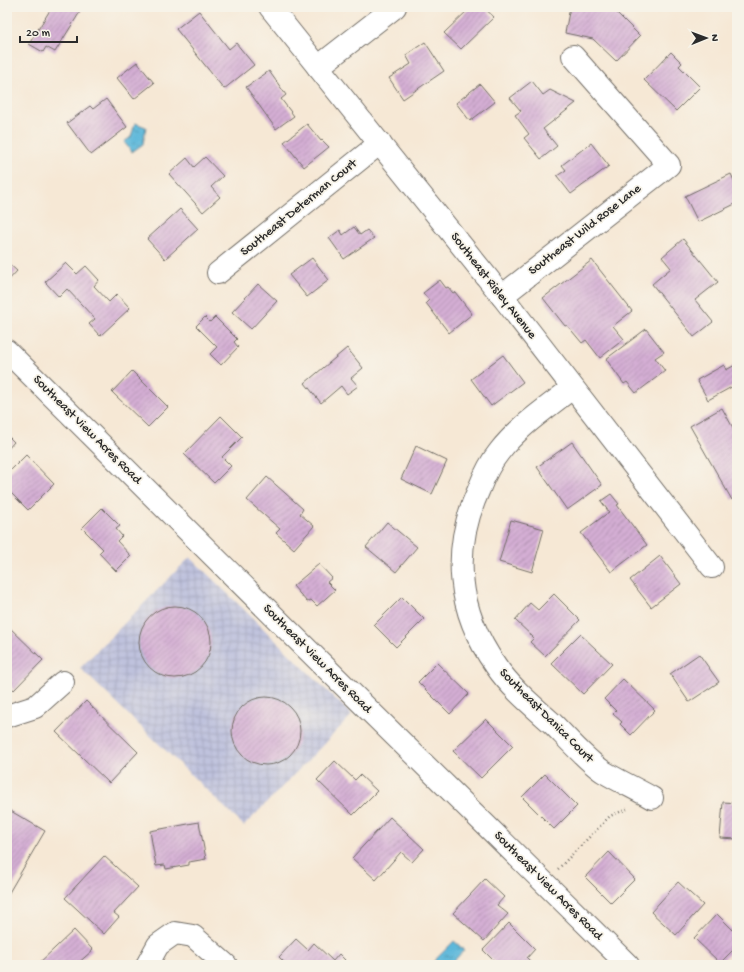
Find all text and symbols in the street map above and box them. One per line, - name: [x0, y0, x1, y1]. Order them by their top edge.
- scale bar: [20, 18, 77, 44]
- north arrow: [686, 18, 726, 58]
- text: 20 m: [26, 27, 51, 41]
- text: N: [708, 34, 720, 42]
- street label: Southeast Determan Court: [238, 155, 362, 260]
- street label: Southeast Wild Rose Lane: [526, 181, 644, 279]
- street label: Southeast Risley Avenue: [447, 230, 539, 342]
- street label: Southeast View Acres Road: [29, 372, 146, 489]
- street label: Southeast View Acres Road: [259, 601, 376, 718]
- street label: Southeast Danica Court: [496, 666, 598, 768]
- street label: Southeast View Acres Road: [490, 828, 607, 945]

